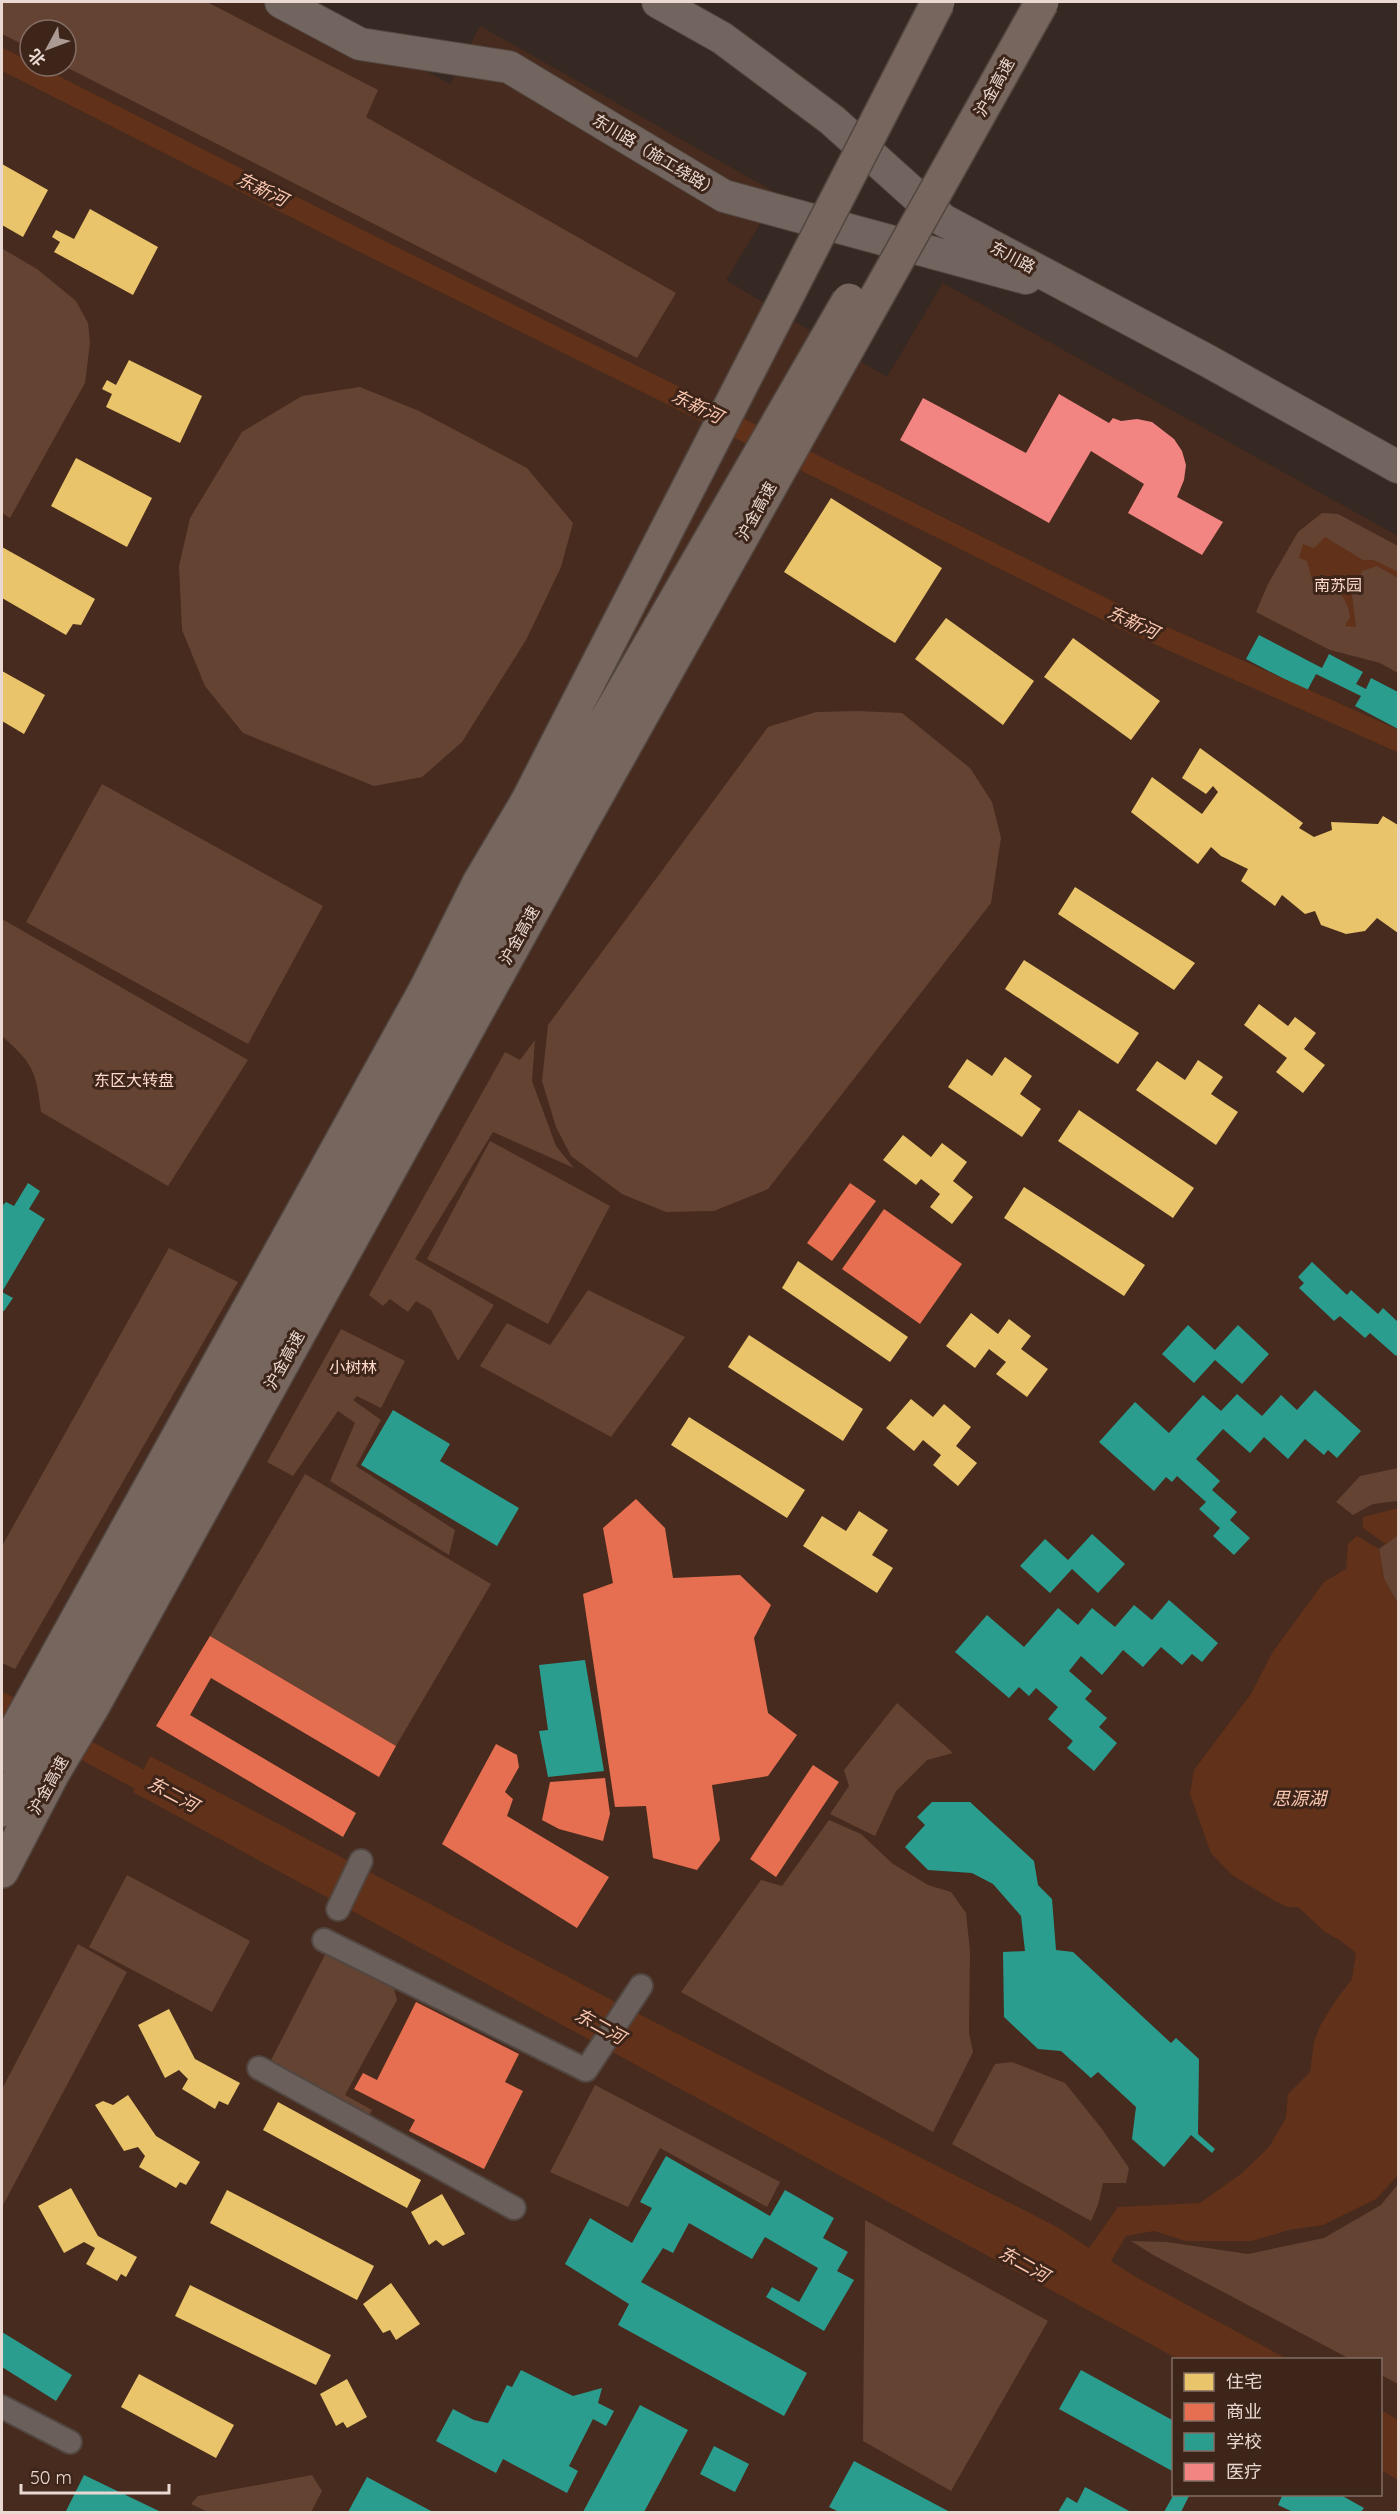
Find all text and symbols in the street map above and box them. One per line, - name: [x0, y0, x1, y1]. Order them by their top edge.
- north arrow: [18, 18, 78, 78]
- text: 北: [24, 45, 49, 70]
- street label: 沪金高速: [970, 54, 1018, 120]
- street label: 东川路（施工绕路）: [589, 109, 723, 201]
- water label: 东新河: [233, 167, 294, 212]
- street label: 东川路: [987, 237, 1039, 277]
- water label: 东新河: [668, 384, 729, 429]
- street label: 沪金高速: [732, 478, 780, 544]
- park label: 南苏园: [1314, 575, 1362, 595]
- water label: 东新河: [1104, 600, 1165, 645]
- street label: 沪金高速: [495, 902, 543, 968]
- park label: 东区大转盘: [94, 1070, 174, 1090]
- street label: 沪金高速: [260, 1327, 308, 1393]
- park label: 小树林: [329, 1357, 377, 1377]
- street label: 沪金高速: [24, 1752, 72, 1818]
- water label: 东二河: [144, 1771, 205, 1818]
- water label: 思源湖: [1272, 1787, 1329, 1810]
- water label: 东二河: [571, 2003, 632, 2051]
- water label: 东二河: [995, 2241, 1056, 2289]
- legend: [1172, 2358, 1382, 2496]
- text: 住宅: [1226, 2370, 1262, 2393]
- text: 商业: [1226, 2400, 1262, 2423]
- text: 学校: [1226, 2430, 1262, 2453]
- scale bar: [21, 2457, 170, 2495]
- text: 医疗: [1226, 2460, 1262, 2483]
- text: 50 m: [30, 2466, 72, 2489]

